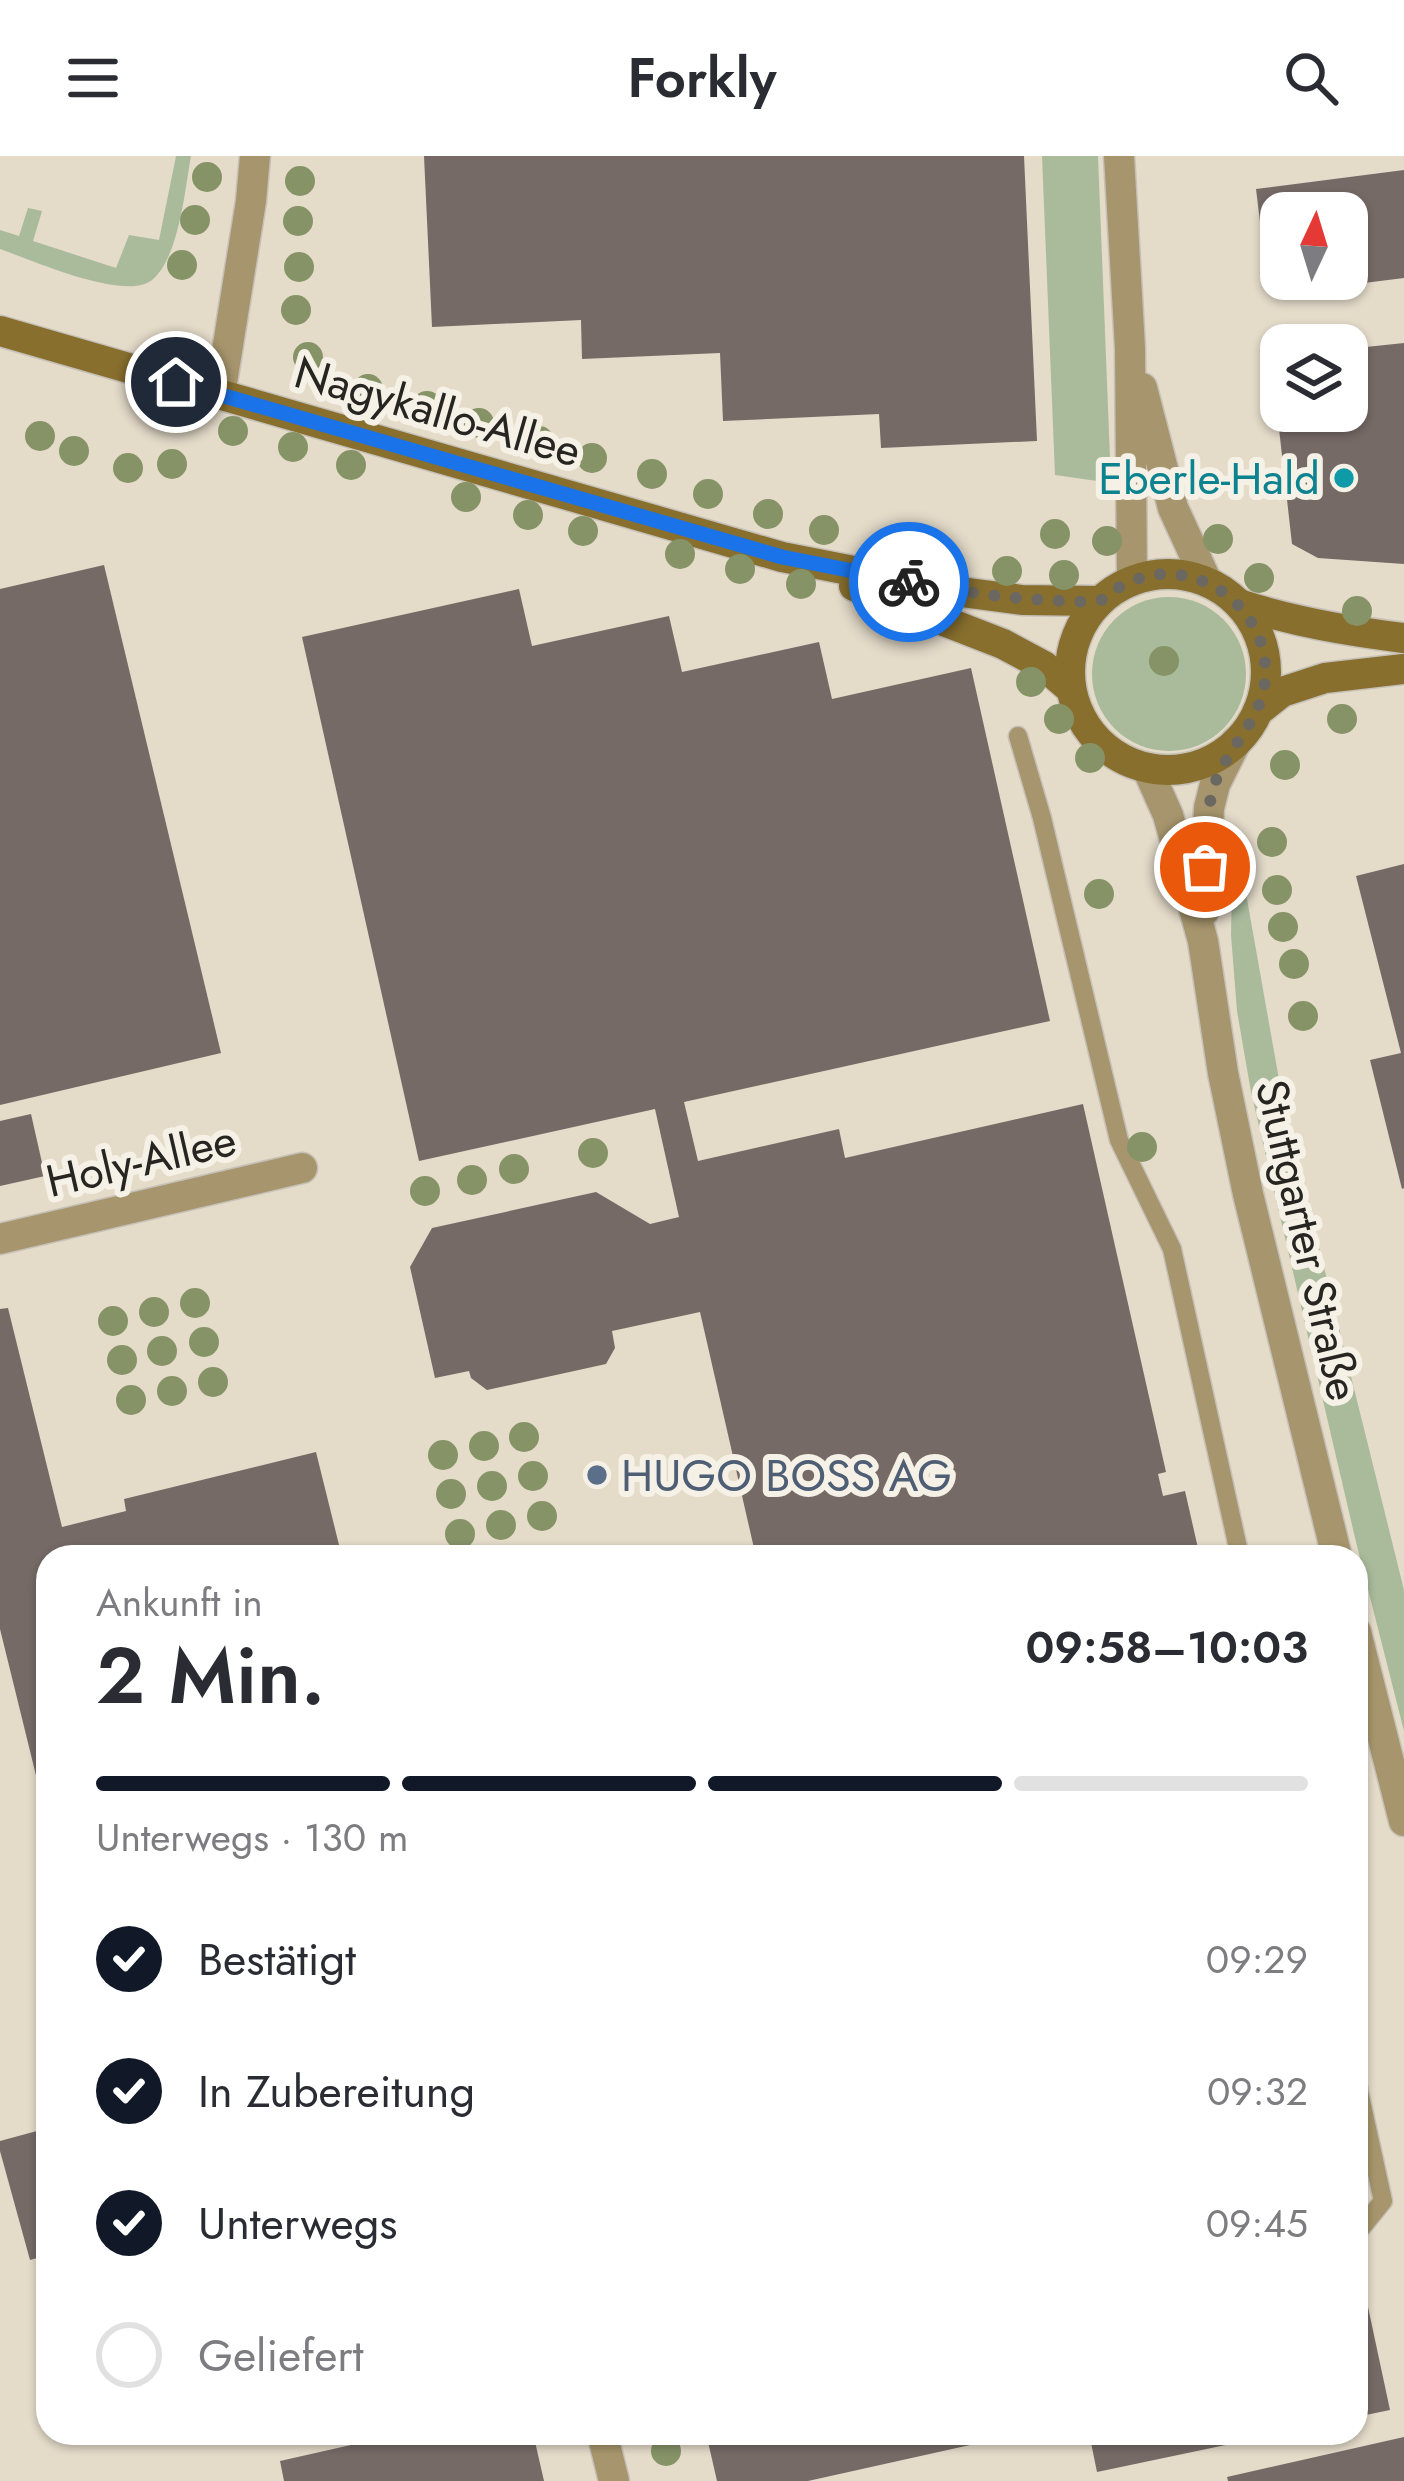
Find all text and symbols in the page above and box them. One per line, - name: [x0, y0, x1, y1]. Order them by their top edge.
- text: Forkly: [627, 39, 777, 117]
- icon: menu: [60, 45, 126, 111]
- icon: search: [1278, 45, 1344, 111]
- north arrow: [1260, 192, 1368, 300]
- map controls: [1260, 192, 1368, 432]
- button: layers: [1260, 324, 1368, 432]
- pin: [125, 331, 227, 433]
- street label: Nagykallo-Allee: [287, 340, 589, 483]
- icon: home: [143, 349, 209, 415]
- place label: Eberle-Hald: [1098, 446, 1320, 511]
- marker: Eberle-Hald: [1331, 465, 1357, 491]
- courier: [849, 522, 969, 642]
- icon: bike: [876, 549, 942, 615]
- pin: [1154, 816, 1256, 918]
- icon: bag: [1172, 834, 1238, 900]
- street label: Stuttgarter Straße: [1239, 1073, 1376, 1407]
- street label: Holy-Allee: [40, 1107, 243, 1214]
- place label: HUGO BOSS AG: [621, 1443, 952, 1508]
- marker: HUGO BOSS AG: [584, 1462, 610, 1488]
- text: Ankunft in: [96, 1574, 263, 1631]
- text: 09:58–10:03: [1025, 1615, 1308, 1680]
- text: 2 Min.: [96, 1620, 325, 1732]
- text: Unterwegs · 130 m: [96, 1809, 408, 1866]
- icon: check: [96, 1926, 162, 1992]
- text: Bestätigt: [198, 1927, 356, 1992]
- text: 09:29: [1206, 1931, 1308, 1988]
- icon: check: [96, 2058, 162, 2124]
- text: In Zubereitung: [198, 2059, 475, 2124]
- text: 09:32: [1207, 2063, 1308, 2120]
- icon: check: [96, 2190, 162, 2256]
- text: Unterwegs: [198, 2191, 397, 2256]
- text: 09:45: [1206, 2195, 1308, 2252]
- text: Geliefert: [198, 2323, 364, 2388]

